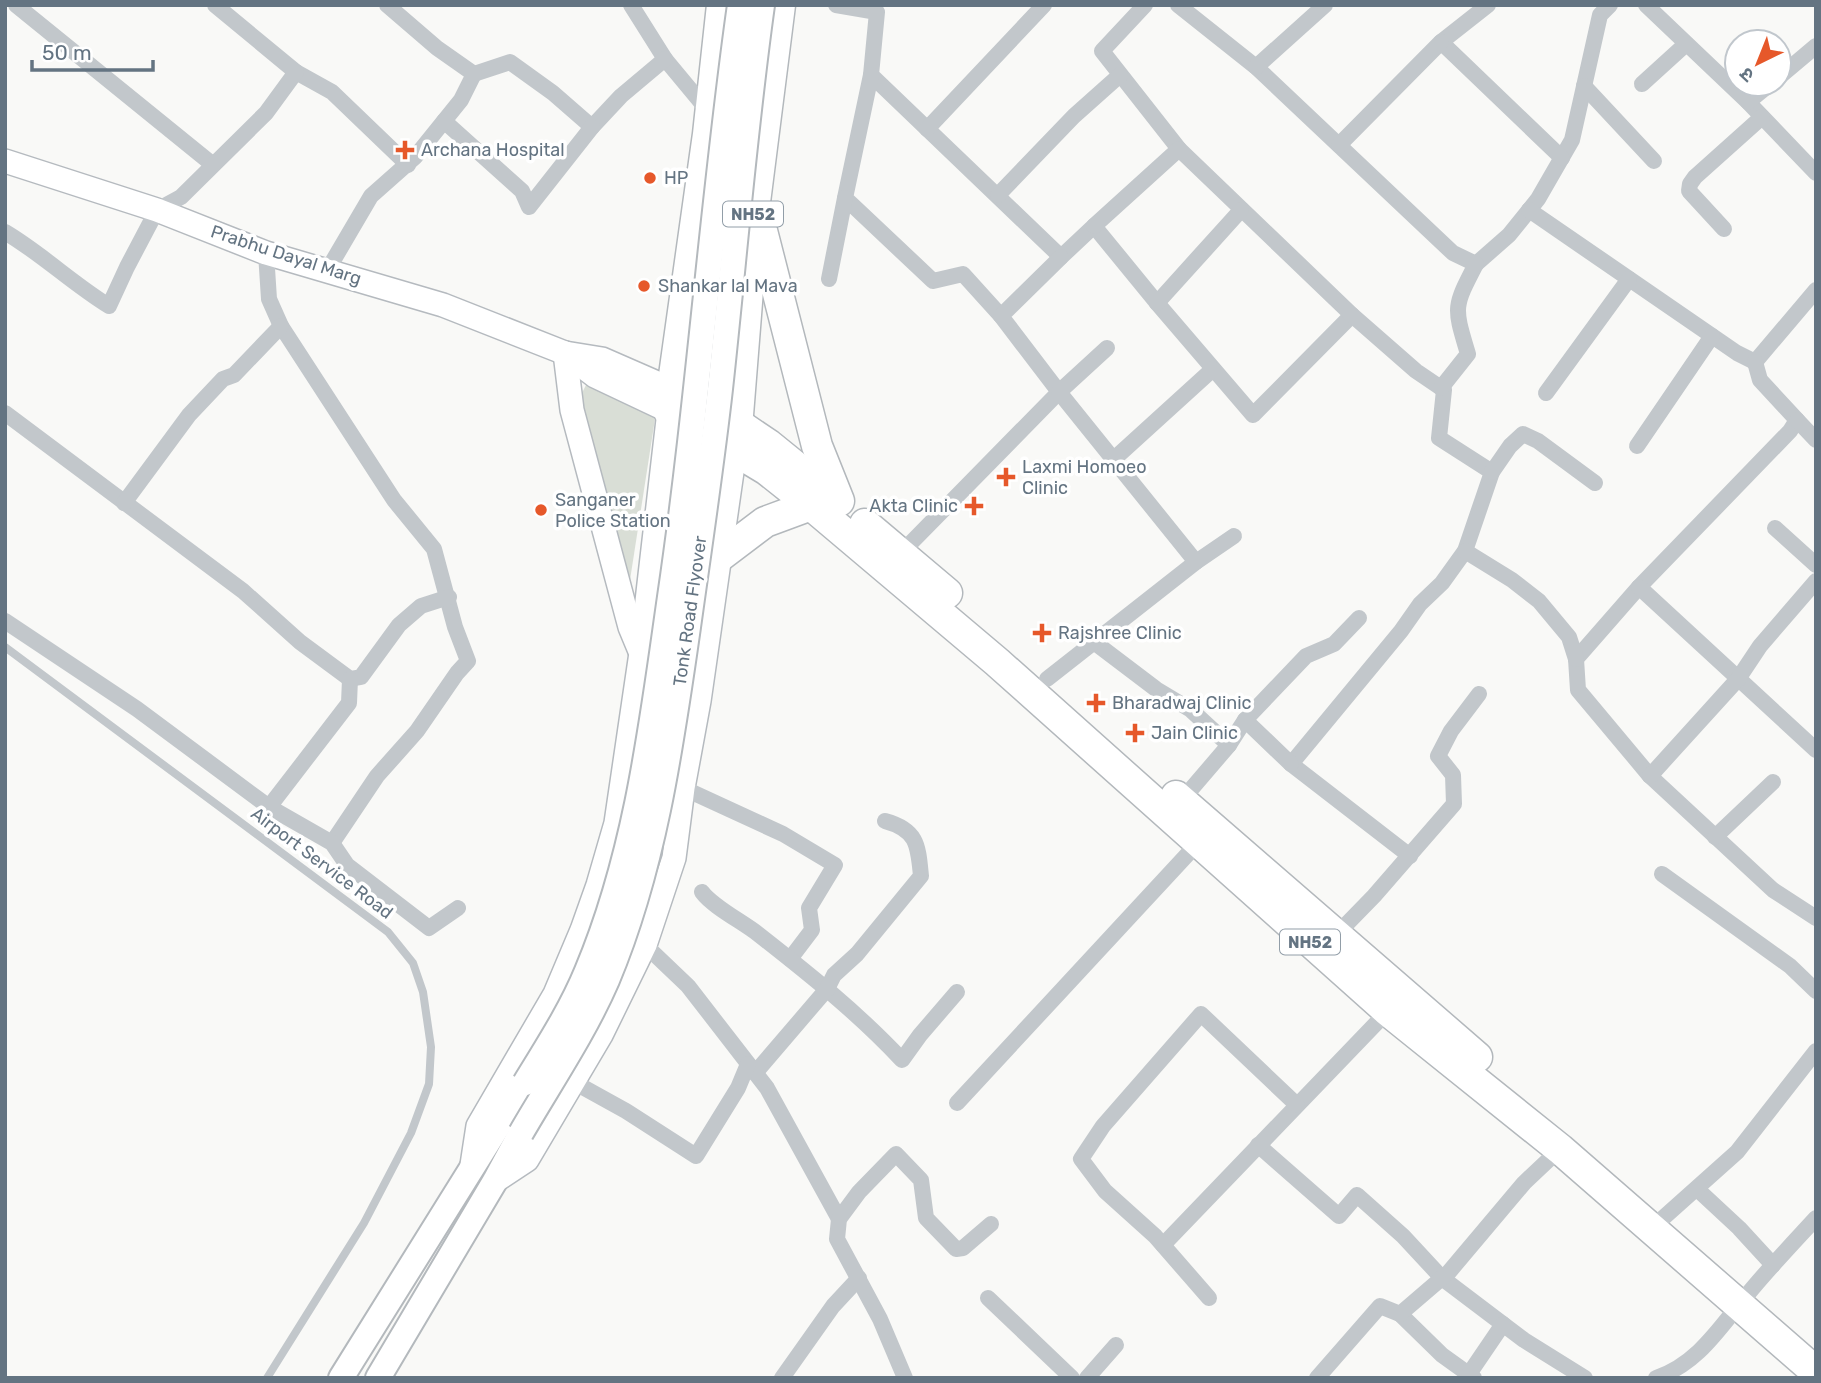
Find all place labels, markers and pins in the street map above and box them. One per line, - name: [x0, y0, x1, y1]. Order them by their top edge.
- place label: Archana Hospital: [421, 139, 565, 161]
- marker: Archana Hospital: [395, 140, 415, 160]
- place label: HP: [664, 167, 688, 189]
- marker: HP: [642, 170, 658, 186]
- place label: Shankar lal Mava: [658, 275, 798, 297]
- marker: Shankar lal Mava: [636, 278, 652, 294]
- place label: Laxmi Homoeo Clinic: [1022, 456, 1146, 499]
- marker: Laxmi Homoeo Clinic: [996, 467, 1016, 487]
- place label: Sanganer Police Station: [555, 489, 671, 532]
- place label: Akta Clinic: [869, 495, 958, 517]
- marker: Akta Clinic: [964, 496, 984, 516]
- marker: Sanganer Police Station: [533, 502, 549, 518]
- place label: Rajshree Clinic: [1058, 622, 1182, 644]
- marker: Rajshree Clinic: [1032, 623, 1052, 643]
- place label: Bharadwaj Clinic: [1112, 692, 1252, 714]
- marker: Bharadwaj Clinic: [1086, 693, 1106, 713]
- place label: Jain Clinic: [1151, 722, 1238, 744]
- marker: Jain Clinic: [1125, 723, 1145, 743]

